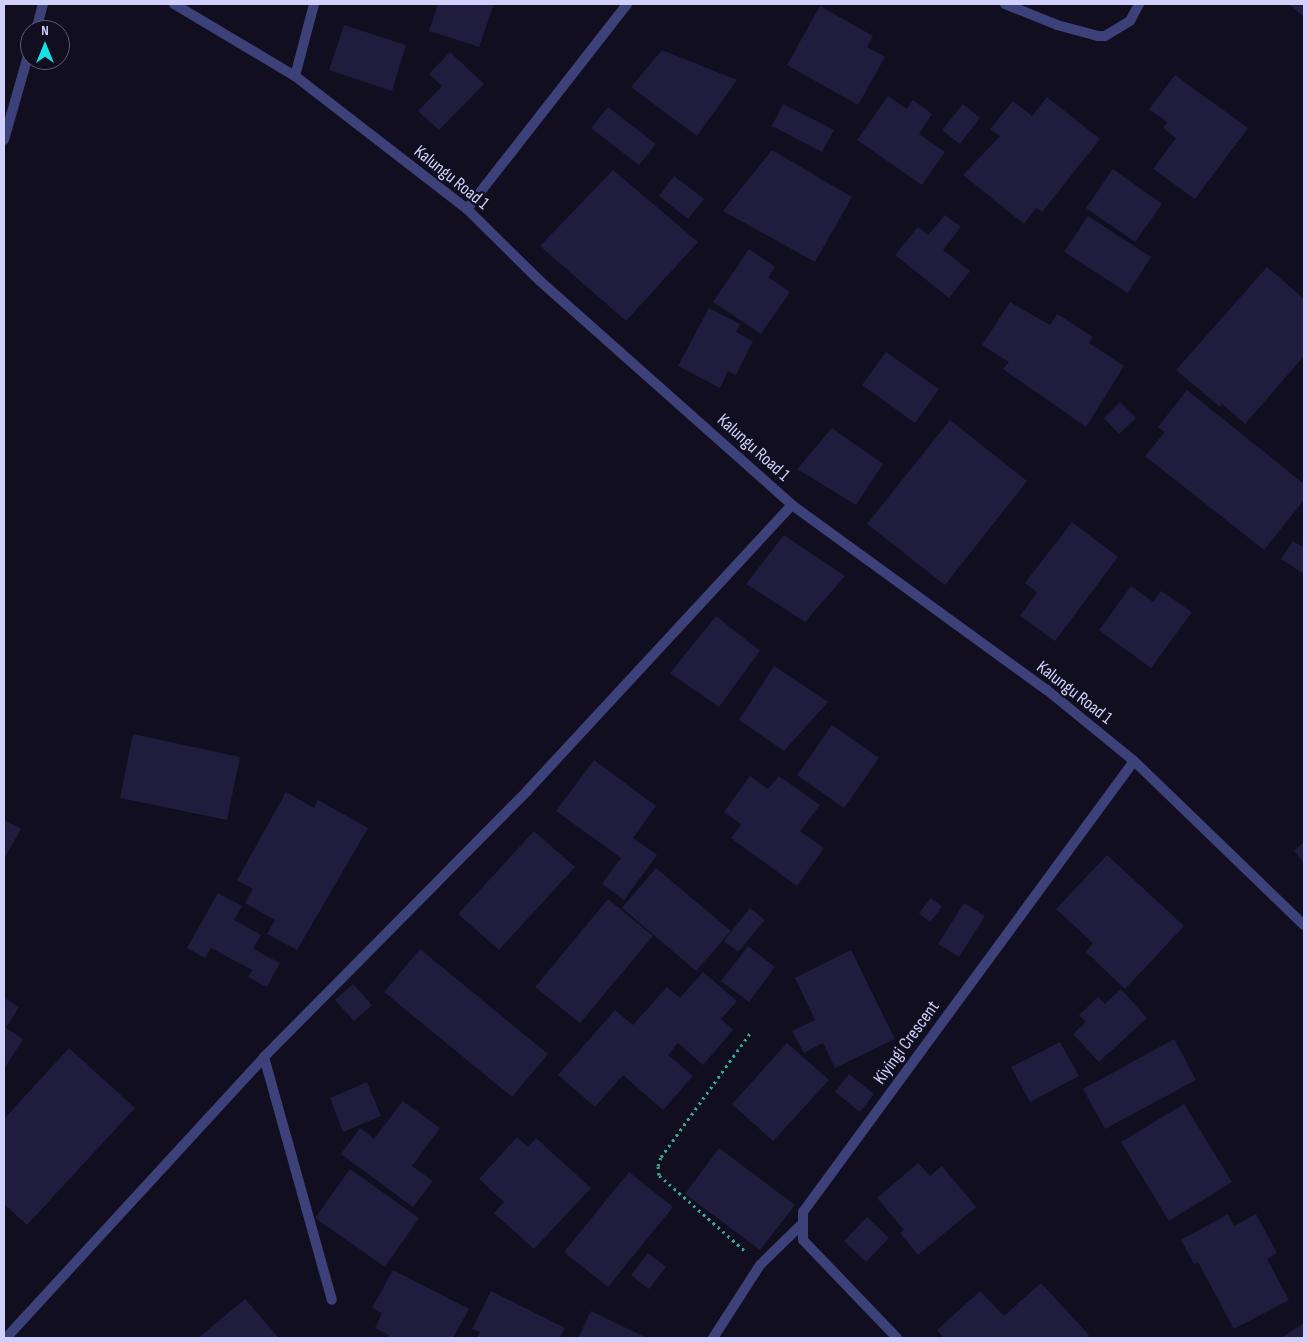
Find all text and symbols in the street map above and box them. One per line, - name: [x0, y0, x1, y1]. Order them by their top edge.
- north arrow: [20, 20, 70, 70]
- text: N: [41, 22, 49, 39]
- street label: Kalungu Road 1: [409, 141, 493, 215]
- street label: Kalungu Road 1: [712, 410, 794, 486]
- street label: Kalungu Road 1: [1032, 657, 1116, 729]
- street label: Kiyingi Crescent: [870, 997, 944, 1089]

